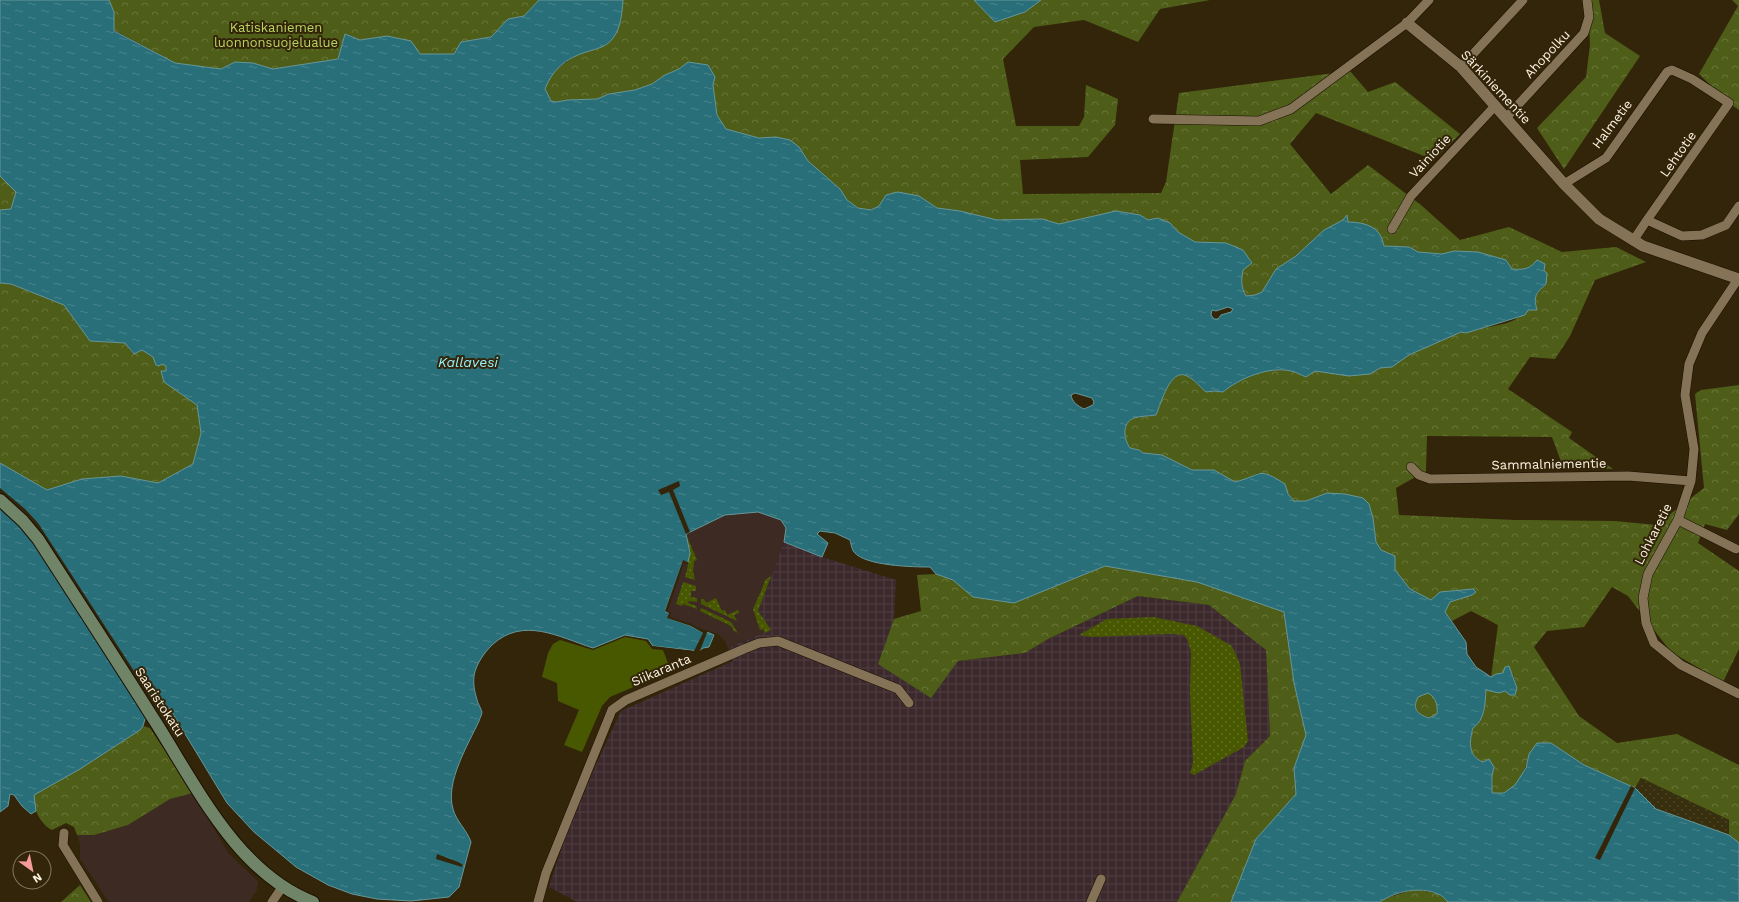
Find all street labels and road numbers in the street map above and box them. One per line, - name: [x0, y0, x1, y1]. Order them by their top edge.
- street label: Ahopolku: [1521, 27, 1573, 81]
- street label: Särkiniementie: [1458, 47, 1534, 127]
- street label: Halmetie: [1589, 97, 1635, 151]
- street label: Lehtotie: [1657, 128, 1699, 180]
- street label: Vainiotie: [1406, 131, 1454, 181]
- street label: Sammalniementie: [1491, 455, 1607, 473]
- street label: Lohkaretie: [1631, 501, 1675, 567]
- street label: Siikaranta: [629, 651, 694, 689]
- street label: Saaristokatu: [132, 665, 188, 739]

